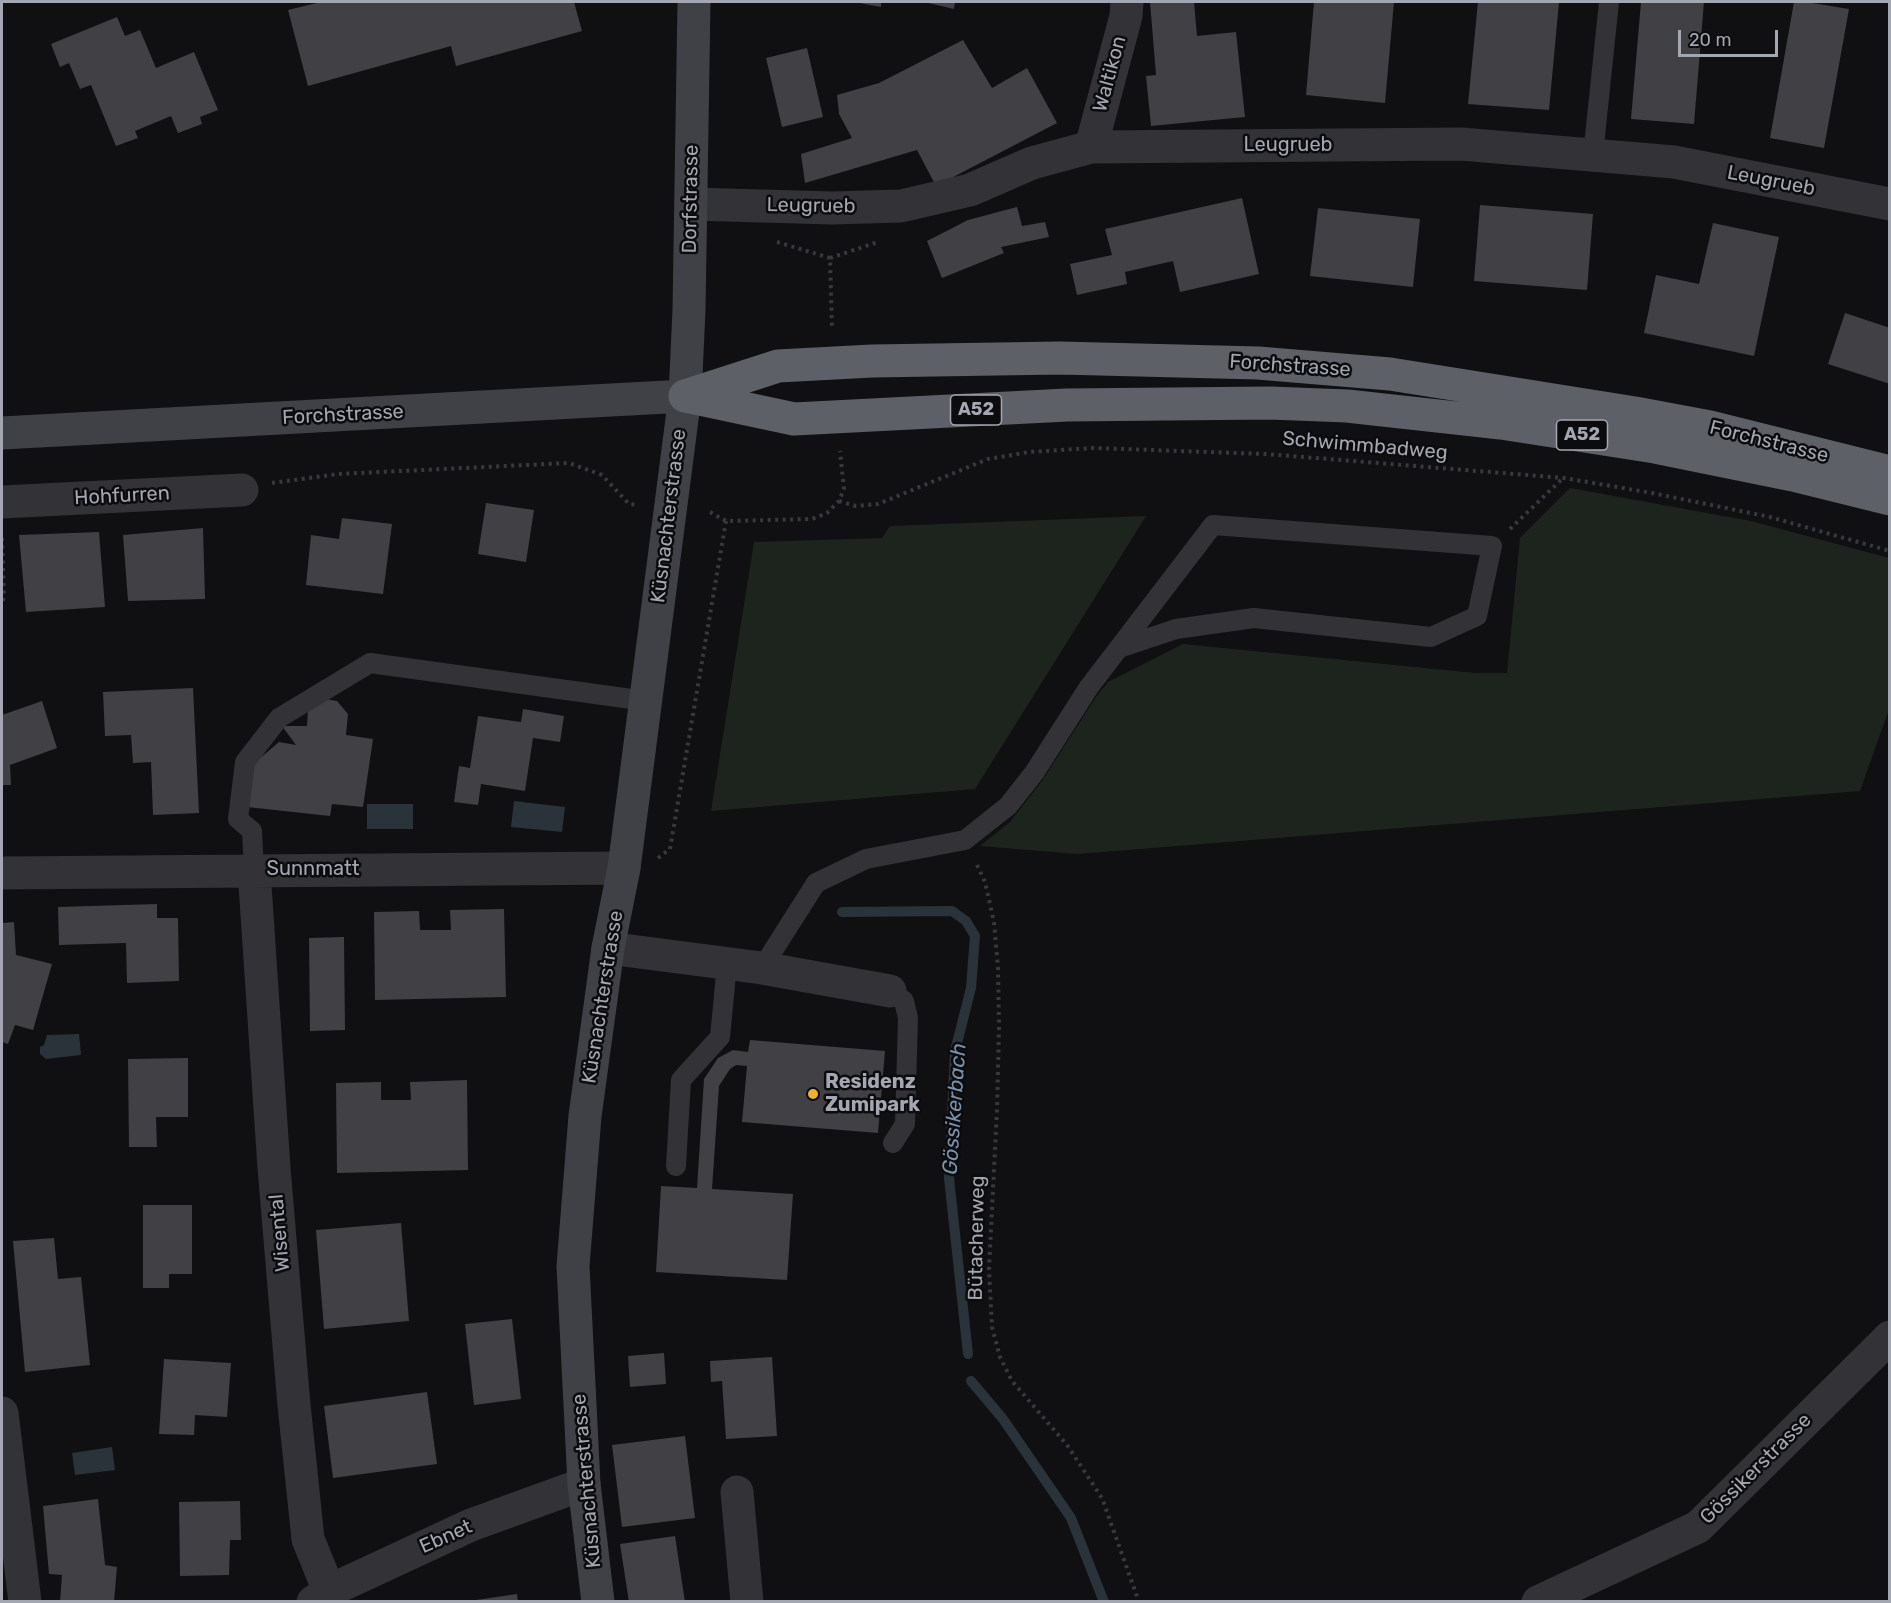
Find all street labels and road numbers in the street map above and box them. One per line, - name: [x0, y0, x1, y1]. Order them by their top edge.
- street label: Waltikon: [1088, 33, 1132, 115]
- street label: Leugrueb: [1244, 133, 1332, 157]
- street label: Dorfstrasse: [678, 144, 704, 254]
- street label: Leugrueb: [1725, 161, 1817, 201]
- street label: Leugrueb: [766, 193, 856, 219]
- street label: Forchstrasse: [1228, 350, 1352, 382]
- road number: A52: [950, 395, 1002, 425]
- street label: Forchstrasse: [282, 400, 404, 430]
- street label: Forchstrasse: [1707, 416, 1831, 468]
- road number: A52: [1556, 420, 1608, 450]
- street label: Schwimmbadweg: [1281, 427, 1449, 465]
- street label: Küsnachterstrasse: [646, 428, 692, 604]
- street label: Hohfurren: [74, 482, 170, 510]
- street label: Sunnmatt: [266, 857, 360, 881]
- street label: Küsnachterstrasse: [577, 909, 629, 1085]
- street label: Bütacherweg: [964, 1175, 990, 1301]
- street label: Wisental: [265, 1193, 295, 1273]
- street label: Küsnachterstrasse: [567, 1393, 607, 1569]
- street label: Gössikerstrasse: [1696, 1409, 1816, 1529]
- street label: Ebnet: [416, 1515, 476, 1559]

